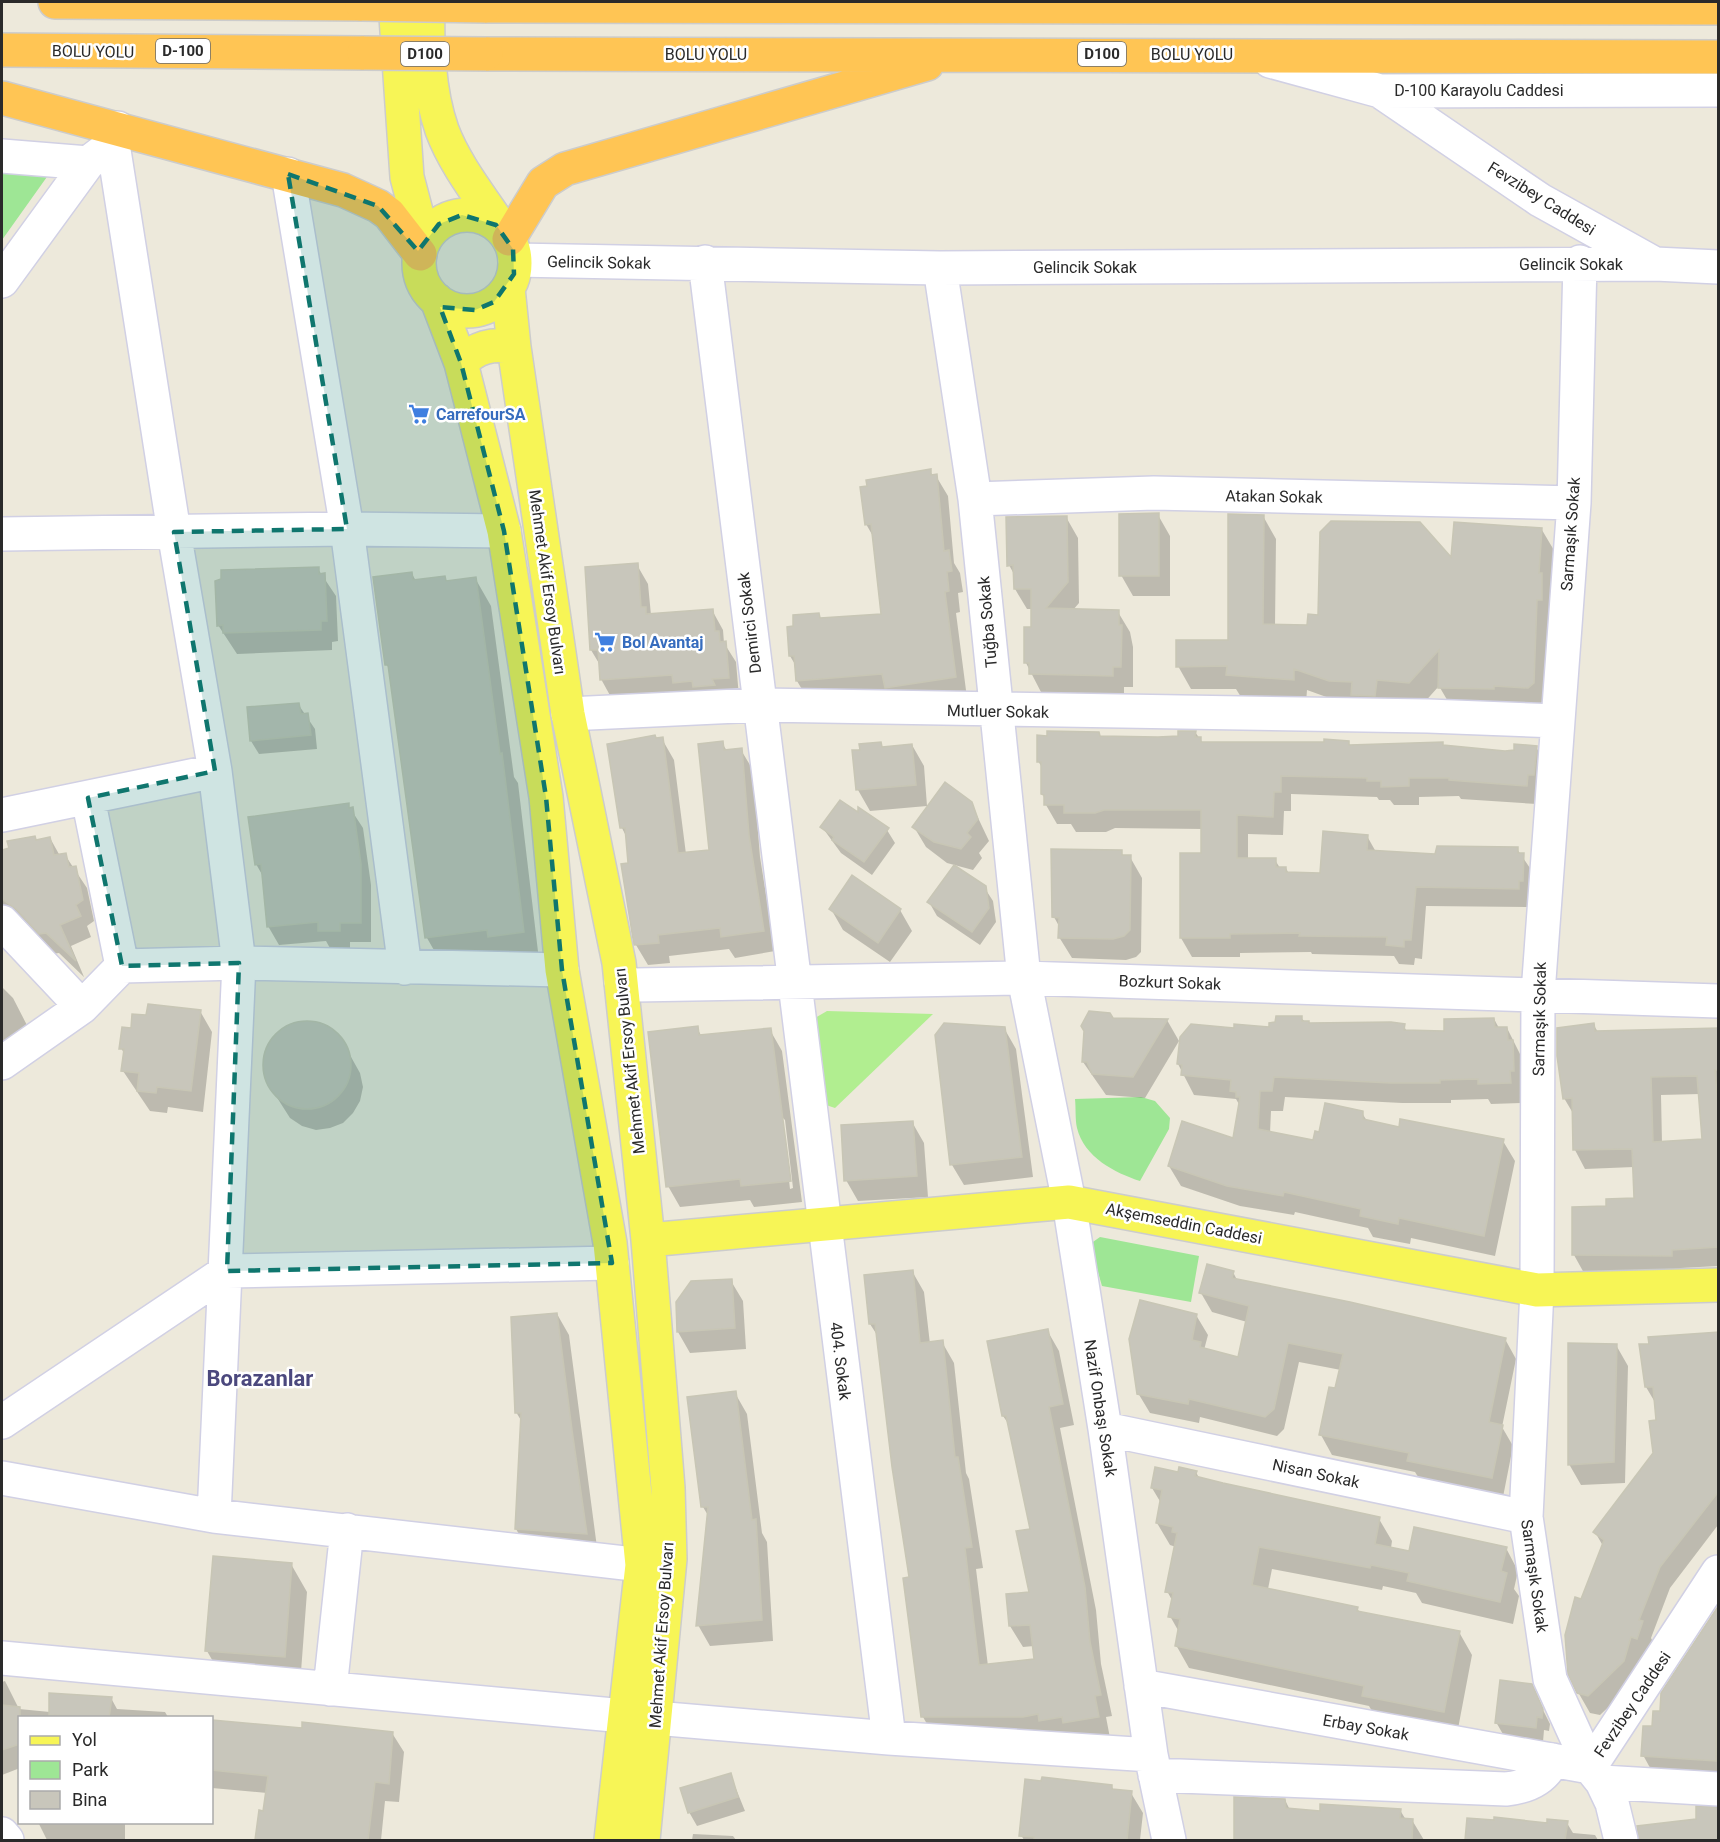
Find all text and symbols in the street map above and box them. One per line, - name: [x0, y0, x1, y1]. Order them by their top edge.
- road number: D-100: [156, 39, 210, 63]
- street label: BOLU YOLU: [52, 41, 134, 62]
- road number: D100: [401, 42, 449, 66]
- road number: D100: [1078, 42, 1126, 66]
- street label: BOLU YOLU: [665, 45, 747, 64]
- street label: BOLU YOLU: [1151, 45, 1233, 64]
- street label: D-100 Karayolu Caddesi: [1394, 81, 1564, 100]
- street label: Fevzibey Caddesi: [1484, 158, 1599, 239]
- street label: Gelincik Sokak: [547, 252, 652, 273]
- street label: Gelincik Sokak: [1519, 255, 1624, 274]
- street label: Gelincik Sokak: [1033, 258, 1138, 277]
- supermarket icon: CarrefourSA: [407, 402, 431, 426]
- place label: CarrefourSA: [436, 405, 526, 424]
- street label: Sarmaşık Sokak: [1557, 476, 1584, 592]
- street label: Atakan Sokak: [1225, 486, 1324, 507]
- street label: Mehmet Akif Ersoy Bulvarı: [525, 488, 570, 676]
- street label: Demirci Sokak: [734, 570, 765, 675]
- street label: Tuğba Sokak: [974, 575, 1001, 669]
- supermarket icon: Bol Avantaj: [593, 630, 617, 654]
- place label: Bol Avantaj: [622, 633, 703, 652]
- street label: Mutluer Sokak: [947, 701, 1050, 722]
- street label: Sarmaşık Sokak: [1529, 961, 1550, 1076]
- street label: Mehmet Akif Ersoy Bulvarı: [610, 967, 649, 1155]
- street label: Bozkurt Sokak: [1118, 971, 1222, 994]
- street label: Akşemseddin Caddesi: [1104, 1199, 1264, 1248]
- street label: 404. Sokak: [826, 1321, 855, 1402]
- street label: Nazif Onbaşı Sokak: [1080, 1338, 1121, 1479]
- district label: Borazanlar: [207, 1366, 313, 1391]
- street label: Nisan Sokak: [1271, 1455, 1362, 1492]
- street label: Sarmaşık Sokak: [1517, 1518, 1552, 1635]
- street label: Mehmet Akif Ersoy Bulvarı: [646, 1541, 677, 1729]
- street label: Fevzibey Caddesi: [1590, 1648, 1675, 1761]
- street label: Erbay Sokak: [1321, 1711, 1411, 1745]
- legend: [18, 1716, 213, 1824]
- text: Yol: [72, 1729, 97, 1750]
- text: Park: [72, 1759, 109, 1780]
- text: Bina: [72, 1789, 107, 1810]

